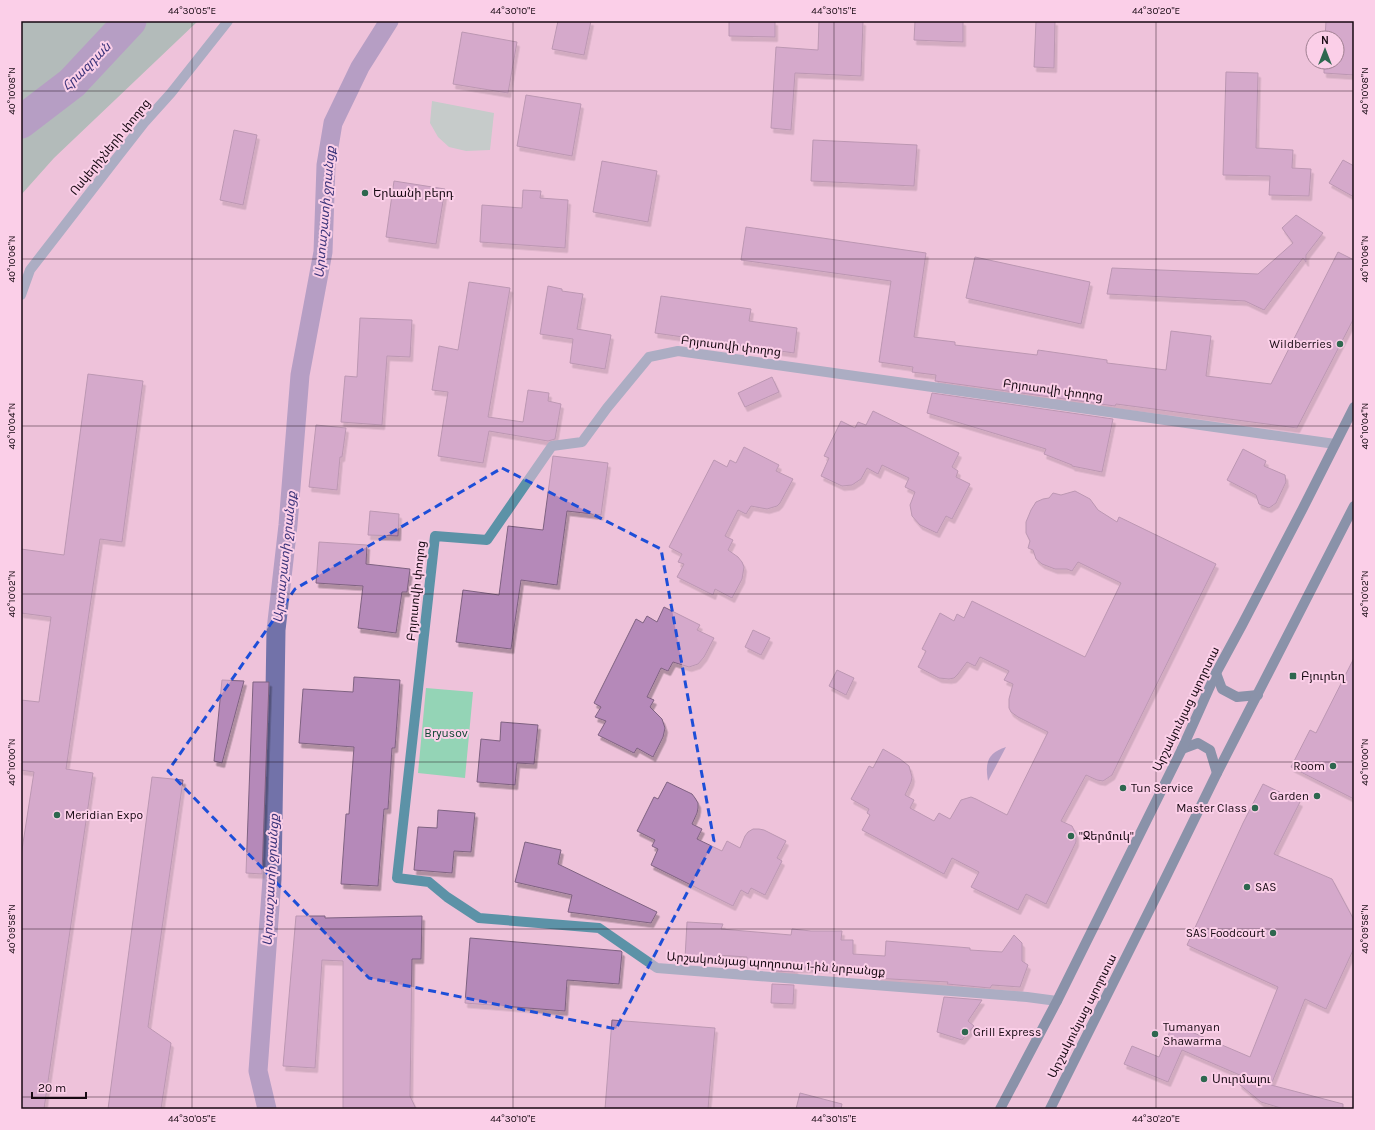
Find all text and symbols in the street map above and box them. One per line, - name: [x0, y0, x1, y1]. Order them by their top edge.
- text: 44°30'05"E: [168, 5, 216, 17]
- text: 44°30'10"E: [490, 5, 536, 17]
- text: 44°30'15"E: [811, 5, 857, 17]
- text: 44°30'20"E: [1132, 5, 1180, 17]
- north arrow: [1305, 30, 1345, 70]
- text: N: [1321, 34, 1329, 47]
- water label: Հրազդան: [59, 38, 115, 94]
- text: 40°10'08"N: [6, 67, 18, 115]
- text: 40°10'08"N: [1359, 67, 1371, 115]
- street label: Ոսկերիչների փողոց: [67, 96, 153, 198]
- water label: Արտաշատի ջրանցք: [311, 144, 339, 279]
- place label: Երևանի բերդ: [373, 186, 454, 200]
- marker: Երևանի բերդ: [360, 188, 370, 198]
- text: 40°10'06"N: [6, 235, 18, 283]
- text: 40°10'06"N: [1359, 235, 1371, 283]
- street label: Բրյուսովի փողոց: [680, 333, 782, 359]
- place label: Wildberries: [1269, 337, 1332, 351]
- marker: Wildberries: [1335, 339, 1345, 349]
- street label: Բրյուսովի փողոց: [1002, 376, 1104, 404]
- text: 40°10'04"N: [6, 403, 18, 449]
- text: 40°10'04"N: [1359, 403, 1371, 449]
- water label: Արտաշատի ջրանցք: [270, 489, 300, 624]
- street label: Բրյուսովի փողոց: [404, 540, 428, 642]
- text: 40°10'02"N: [6, 570, 18, 618]
- text: 40°10'02"N: [1359, 570, 1371, 618]
- street label: Արշակունյաց պողոտա: [1150, 644, 1222, 774]
- place label: Բյուրեղ: [1301, 669, 1346, 683]
- marker: Բյուրեղ: [1288, 671, 1298, 681]
- park label: Bryusov: [424, 726, 468, 740]
- text: 40°10'00"N: [6, 738, 18, 786]
- text: 40°10'00"N: [1359, 738, 1371, 786]
- place label: Room: [1293, 759, 1325, 773]
- marker: Room: [1328, 761, 1338, 771]
- place label: Tun Service: [1131, 781, 1193, 795]
- marker: Tun Service: [1118, 783, 1128, 793]
- place label: Garden: [1270, 789, 1309, 803]
- marker: Garden: [1312, 791, 1322, 801]
- place label: Master Class: [1176, 801, 1247, 815]
- marker: Master Class: [1250, 803, 1260, 813]
- place label: Meridian Expo: [65, 808, 143, 822]
- marker: Meridian Expo: [52, 810, 62, 820]
- water label: Արտաշատի ջրանցք: [260, 812, 283, 947]
- place label: "Ջերմուկ": [1079, 829, 1134, 843]
- marker: "Ջերմուկ": [1066, 831, 1076, 841]
- place label: SAS: [1255, 880, 1276, 894]
- marker: SAS: [1242, 882, 1252, 892]
- text: 40°09'58"N: [6, 904, 18, 954]
- text: 40°09'58"N: [1359, 904, 1371, 954]
- place label: SAS Foodcourt: [1186, 926, 1265, 940]
- marker: SAS Foodcourt: [1268, 928, 1278, 938]
- street label: Արշակունյաց պողոտա 1-ին նրբանցք: [666, 949, 886, 979]
- street label: Արշակունյաց պողոտա: [1045, 952, 1119, 1080]
- place label: Tumanyan Shawarma: [1163, 1020, 1222, 1048]
- place label: Grill Express: [973, 1025, 1041, 1039]
- marker: Grill Express: [960, 1027, 970, 1037]
- marker: Tumanyan Shawarma: [1150, 1029, 1160, 1039]
- place label: Սուրմալու: [1212, 1072, 1271, 1086]
- scale bar: [32, 1074, 86, 1100]
- marker: Սուրմալու: [1199, 1074, 1209, 1084]
- text: 20 m: [38, 1081, 66, 1095]
- text: 44°30'05"E: [168, 1113, 216, 1125]
- text: 44°30'10"E: [490, 1113, 536, 1125]
- text: 44°30'15"E: [811, 1113, 857, 1125]
- text: 44°30'20"E: [1132, 1113, 1180, 1125]

